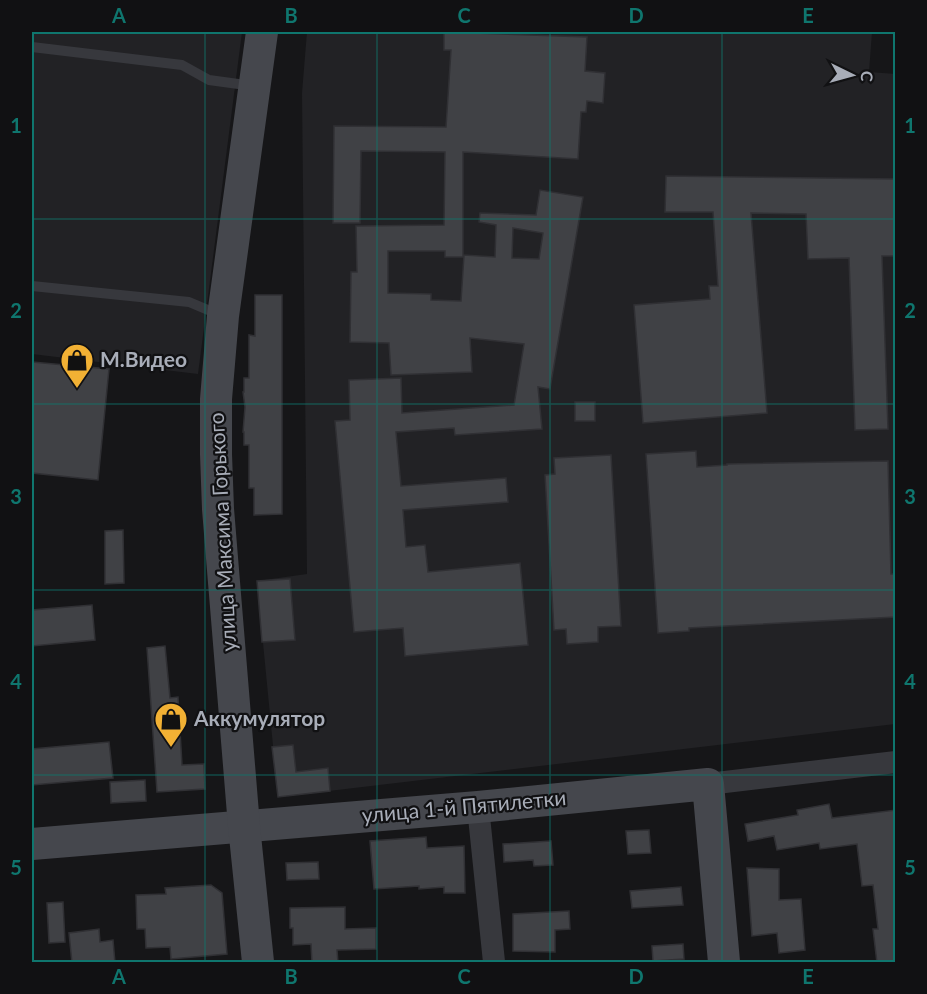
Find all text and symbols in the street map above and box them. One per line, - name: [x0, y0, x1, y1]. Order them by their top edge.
- text: A: [111, 3, 126, 27]
- text: B: [284, 3, 298, 27]
- text: C: [457, 3, 471, 27]
- text: D: [628, 3, 644, 27]
- text: E: [802, 3, 814, 27]
- north arrow: [822, 45, 882, 105]
- text: С: [857, 70, 877, 83]
- text: 1: [10, 113, 22, 137]
- text: 1: [904, 113, 916, 137]
- text: 2: [10, 298, 22, 322]
- text: 2: [904, 298, 916, 322]
- shop icon: М.Видео: [59, 342, 95, 389]
- place label: М.Видео: [100, 346, 187, 371]
- street label: улица Максима Горького: [203, 412, 240, 652]
- text: 3: [10, 484, 22, 508]
- text: 3: [904, 484, 916, 508]
- text: 4: [10, 669, 22, 693]
- text: 4: [904, 669, 916, 693]
- shop icon: Аккумулятор: [153, 701, 189, 748]
- place label: Аккумулятор: [193, 705, 325, 730]
- street label: улица 1-й Пятилетки: [361, 784, 567, 827]
- text: 5: [10, 855, 22, 879]
- text: 5: [904, 855, 916, 879]
- text: A: [111, 964, 126, 988]
- text: B: [284, 964, 298, 988]
- text: C: [457, 964, 471, 988]
- text: D: [628, 964, 644, 988]
- text: E: [802, 964, 814, 988]

